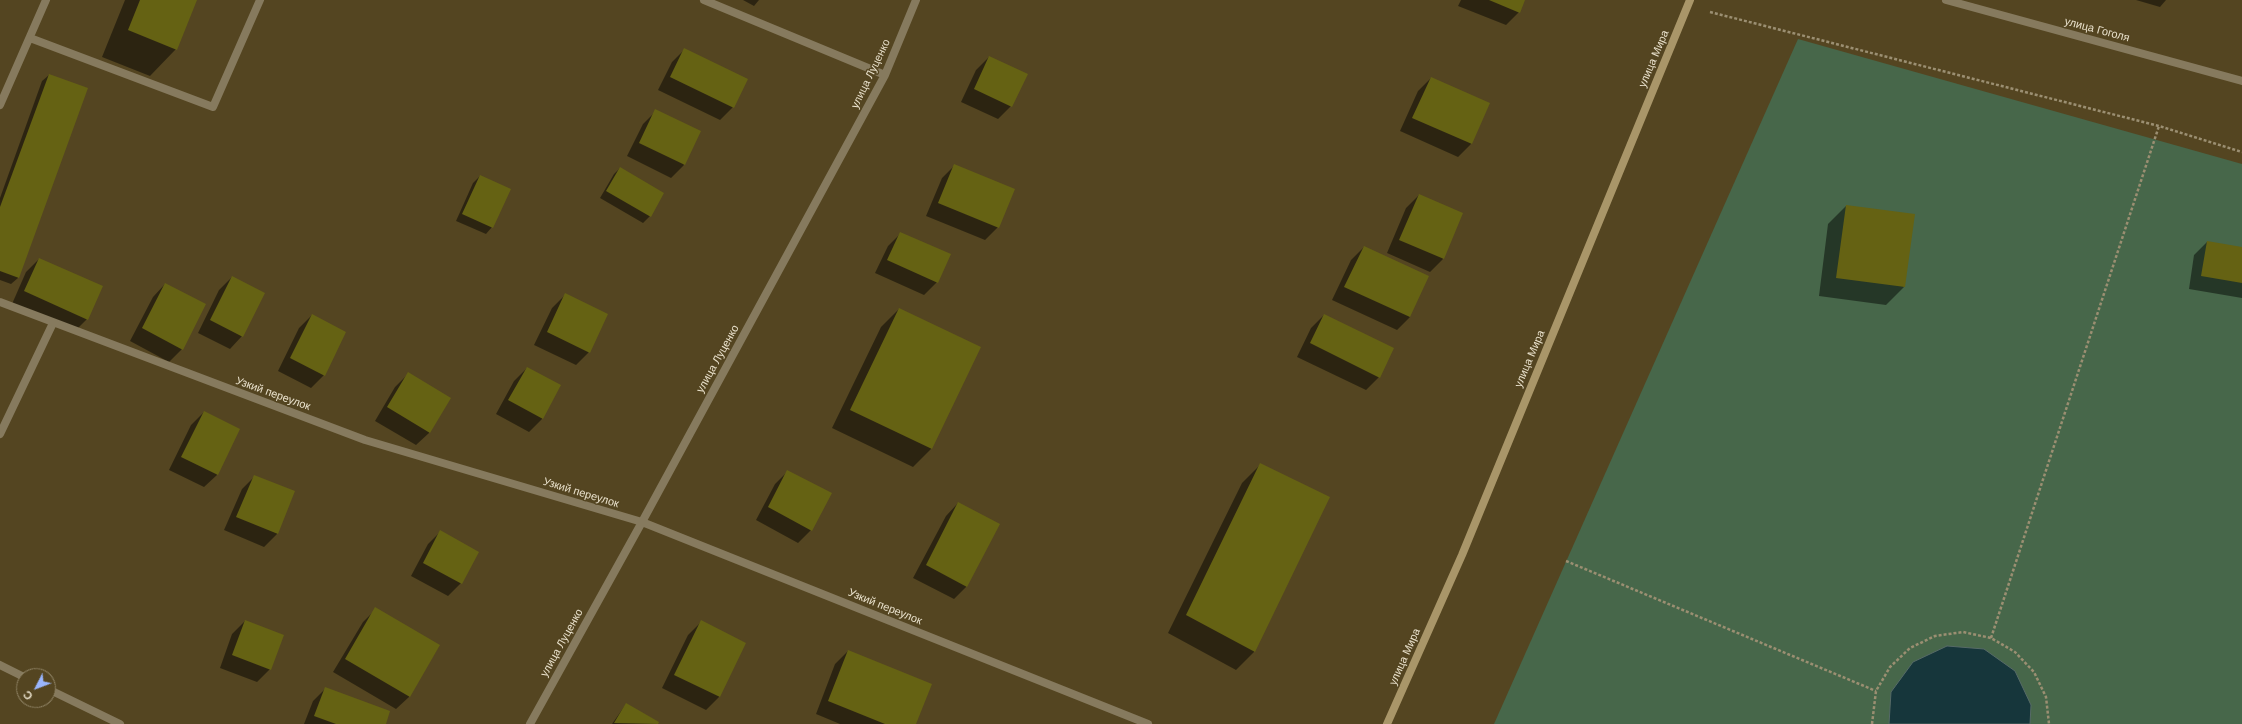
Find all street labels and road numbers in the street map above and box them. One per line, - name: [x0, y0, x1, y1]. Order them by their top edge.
- street label: улица Гоголя: [2063, 15, 2131, 45]
- street label: улица Мира: [1636, 28, 1672, 90]
- street label: улица Луценко: [849, 37, 893, 111]
- street label: улица Луценко: [694, 323, 742, 395]
- street label: улица Мира: [1512, 328, 1548, 390]
- street label: Узкий переулок: [234, 374, 312, 414]
- street label: Узкий переулок: [542, 475, 620, 511]
- street label: Узкий переулок: [846, 586, 924, 628]
- street label: улица Луценко: [538, 607, 586, 679]
- street label: улица Мира: [1387, 627, 1423, 687]

